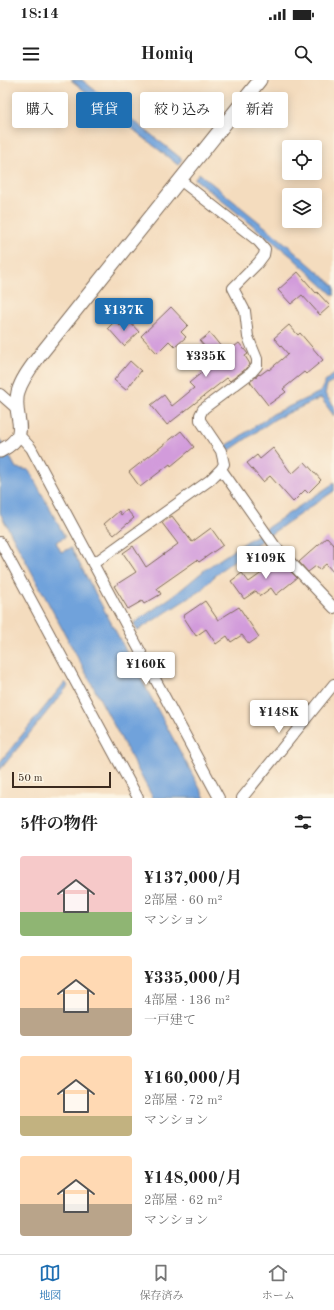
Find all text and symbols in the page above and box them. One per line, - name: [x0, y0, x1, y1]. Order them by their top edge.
- text: 18:14: [20, 7, 59, 22]
- icon: menu: [20, 43, 42, 65]
- icon: search: [292, 43, 314, 65]
- text: Homiq: [140, 45, 194, 63]
- chip: 購入: [12, 92, 68, 128]
- chip: 賃貸: [76, 92, 132, 128]
- chip: 絞り込み: [140, 92, 224, 128]
- chip: 新着: [232, 92, 288, 128]
- map controls: [282, 140, 322, 228]
- button: locate: [282, 140, 322, 180]
- button: layers: [282, 188, 322, 228]
- pin: ¥137K: [96, 298, 152, 332]
- text: ¥137K: [104, 304, 144, 317]
- pin: ¥335K: [178, 344, 234, 378]
- text: ¥335K: [186, 350, 226, 363]
- pin: ¥109K: [238, 546, 294, 580]
- text: ¥109K: [246, 552, 286, 565]
- pin: ¥160K: [118, 652, 174, 686]
- text: ¥160K: [126, 658, 166, 671]
- pin: ¥148K: [251, 700, 307, 734]
- text: ¥148K: [259, 706, 299, 719]
- scale bar: [12, 770, 111, 789]
- text: 50 m: [18, 773, 43, 784]
- icon: filters: [292, 811, 314, 833]
- text: 5件の物件: [20, 816, 98, 833]
- text: ¥137,000/月: [144, 870, 242, 887]
- icon: home: [52, 872, 100, 920]
- text: 2部屋 · 60 m²: [144, 894, 222, 907]
- text: マンション: [144, 914, 208, 927]
- text: ¥335,000/月: [144, 970, 242, 987]
- icon: home: [52, 972, 100, 1020]
- text: 4部屋 · 136 m²: [144, 994, 230, 1007]
- text: 一戸建て: [144, 1014, 196, 1027]
- text: ¥160,000/月: [144, 1070, 242, 1087]
- icon: home: [52, 1072, 100, 1120]
- text: 2部屋 · 72 m²: [144, 1094, 222, 1107]
- text: マンション: [144, 1114, 208, 1127]
- text: ¥148,000/月: [144, 1170, 242, 1187]
- icon: home: [52, 1172, 100, 1220]
- text: 2部屋 · 62 m²: [144, 1194, 222, 1207]
- text: マンション: [144, 1214, 208, 1227]
- tab: 地図: [39, 1262, 61, 1304]
- tab: 保存済み: [139, 1262, 183, 1304]
- tab: ホーム: [262, 1262, 295, 1304]

